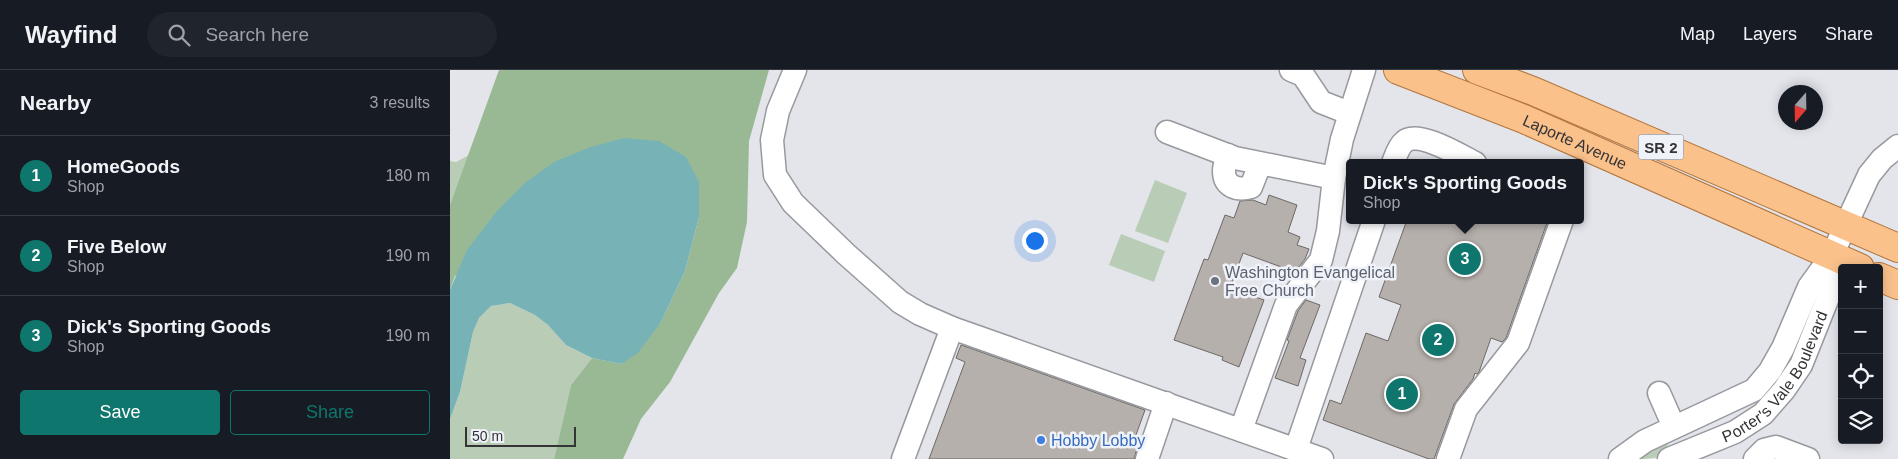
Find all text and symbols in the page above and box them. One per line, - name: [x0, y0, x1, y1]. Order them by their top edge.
- search box: [147, 12, 497, 57]
- text: Wayfind: [25, 21, 117, 48]
- icon: search: [165, 21, 193, 49]
- text: Search here: [205, 24, 309, 45]
- text: Map: [1680, 24, 1715, 44]
- text: Layers: [1743, 24, 1797, 44]
- text: Share: [1825, 24, 1873, 44]
- north arrow: [1778, 85, 1823, 130]
- text: Nearby: [20, 91, 91, 114]
- text: 3 results: [370, 94, 430, 111]
- street label: Laporte Avenue: [1520, 111, 1630, 172]
- road number: SR 2: [1638, 134, 1684, 160]
- text: HomeGoods: [67, 156, 180, 177]
- popup: [1346, 159, 1584, 224]
- text: 1: [32, 167, 40, 184]
- text: 180 m: [386, 167, 430, 184]
- text: Dick's Sporting Goods: [1363, 172, 1567, 193]
- text: Shop: [67, 178, 104, 195]
- text: Shop: [1363, 194, 1400, 211]
- your location: [1022, 228, 1048, 254]
- text: Five Below: [67, 236, 166, 257]
- pin: 3: [1449, 240, 1481, 278]
- text: 2: [32, 247, 40, 264]
- text: 190 m: [386, 247, 430, 264]
- text: Shop: [67, 258, 104, 275]
- place label: Washington Evangelical Free Church: [1225, 264, 1395, 299]
- map controls: [1838, 264, 1883, 444]
- button: +: [1838, 264, 1883, 309]
- marker: Washington Evangelical Free Church: [1209, 275, 1221, 287]
- street label: Porter's Vale Boulevard: [1719, 308, 1830, 445]
- button: −: [1838, 309, 1883, 354]
- text: Dick's Sporting Goods: [67, 316, 271, 337]
- pin: 2: [1422, 321, 1454, 359]
- text: 3: [32, 327, 40, 344]
- text: 190 m: [386, 327, 430, 344]
- text: Shop: [67, 338, 104, 355]
- button: locate: [1838, 354, 1883, 399]
- pin: 1: [1386, 375, 1418, 413]
- button: Save: [20, 390, 220, 435]
- button: Share: [230, 390, 430, 435]
- button: layers: [1838, 399, 1883, 444]
- scale bar: [465, 424, 576, 447]
- text: 50 m: [472, 428, 503, 444]
- place label: Hobby Lobby: [1051, 432, 1145, 449]
- marker: Hobby Lobby: [1035, 434, 1047, 446]

